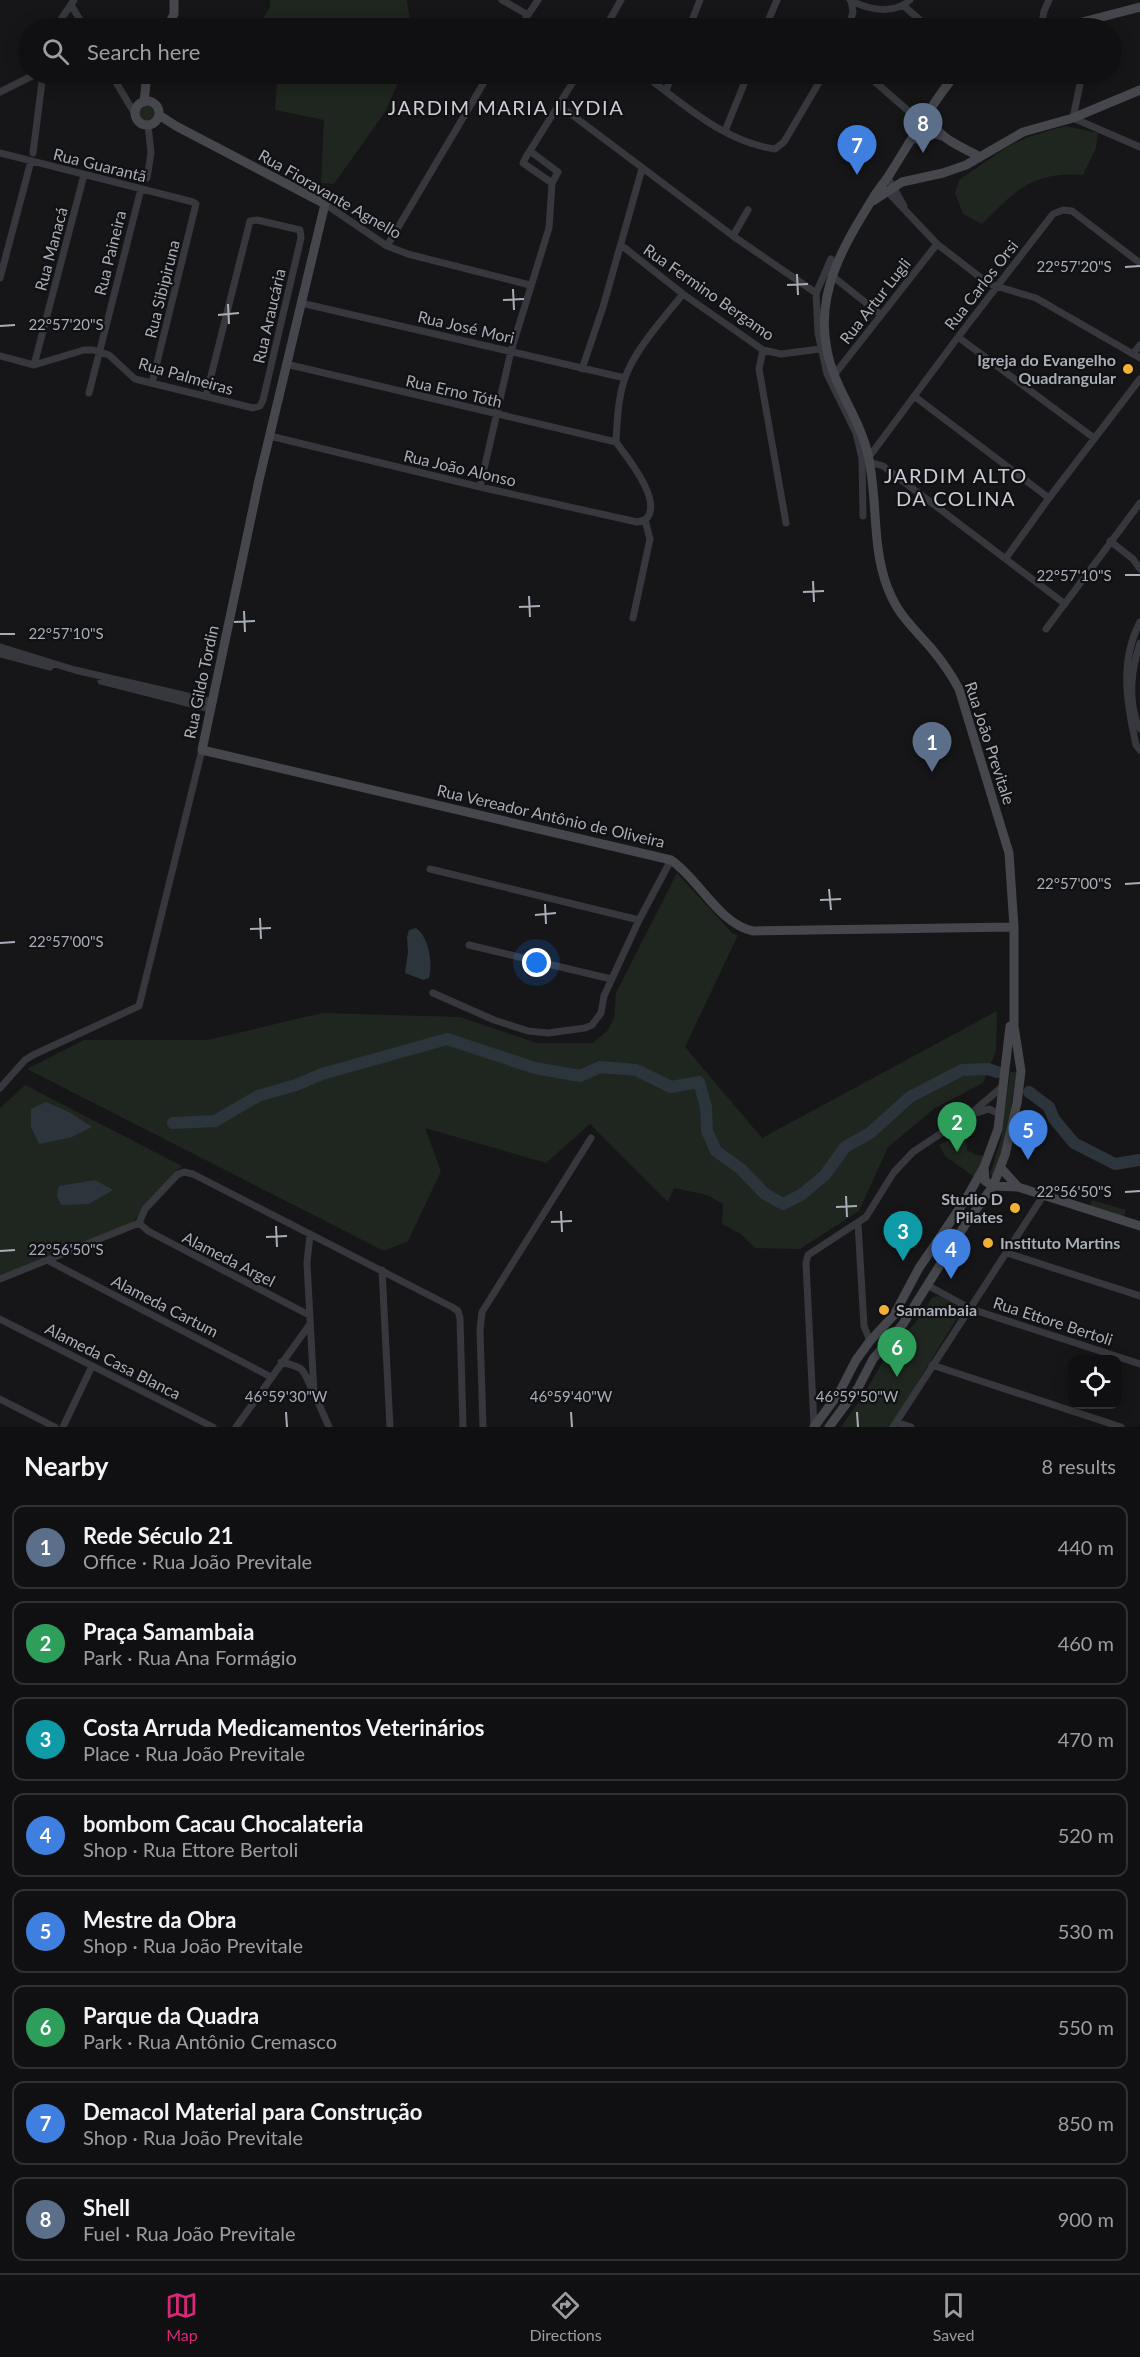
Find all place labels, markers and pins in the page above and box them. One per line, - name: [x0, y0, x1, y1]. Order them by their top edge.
- pin: 8: [904, 104, 942, 153]
- pin: 7: [838, 126, 876, 175]
- place label: Igreja do Evangelho Quadrangular: [977, 350, 1116, 387]
- marker: Igreja do Evangelho Quadrangular: [1121, 362, 1135, 376]
- pin: 1: [912, 722, 952, 772]
- pin: 2: [938, 1102, 976, 1152]
- pin: 5: [1008, 1110, 1048, 1160]
- place label: Studio D Pilates: [941, 1189, 1003, 1226]
- marker: Studio D Pilates: [1008, 1201, 1022, 1215]
- pin: 3: [884, 1212, 922, 1261]
- pin: 4: [932, 1230, 970, 1279]
- place label: Instituto Martins: [1000, 1233, 1120, 1252]
- marker: Instituto Martins: [981, 1236, 995, 1250]
- place label: Samambaia: [896, 1300, 977, 1319]
- marker: Samambaia: [877, 1303, 891, 1317]
- pin: 6: [878, 1328, 916, 1377]

